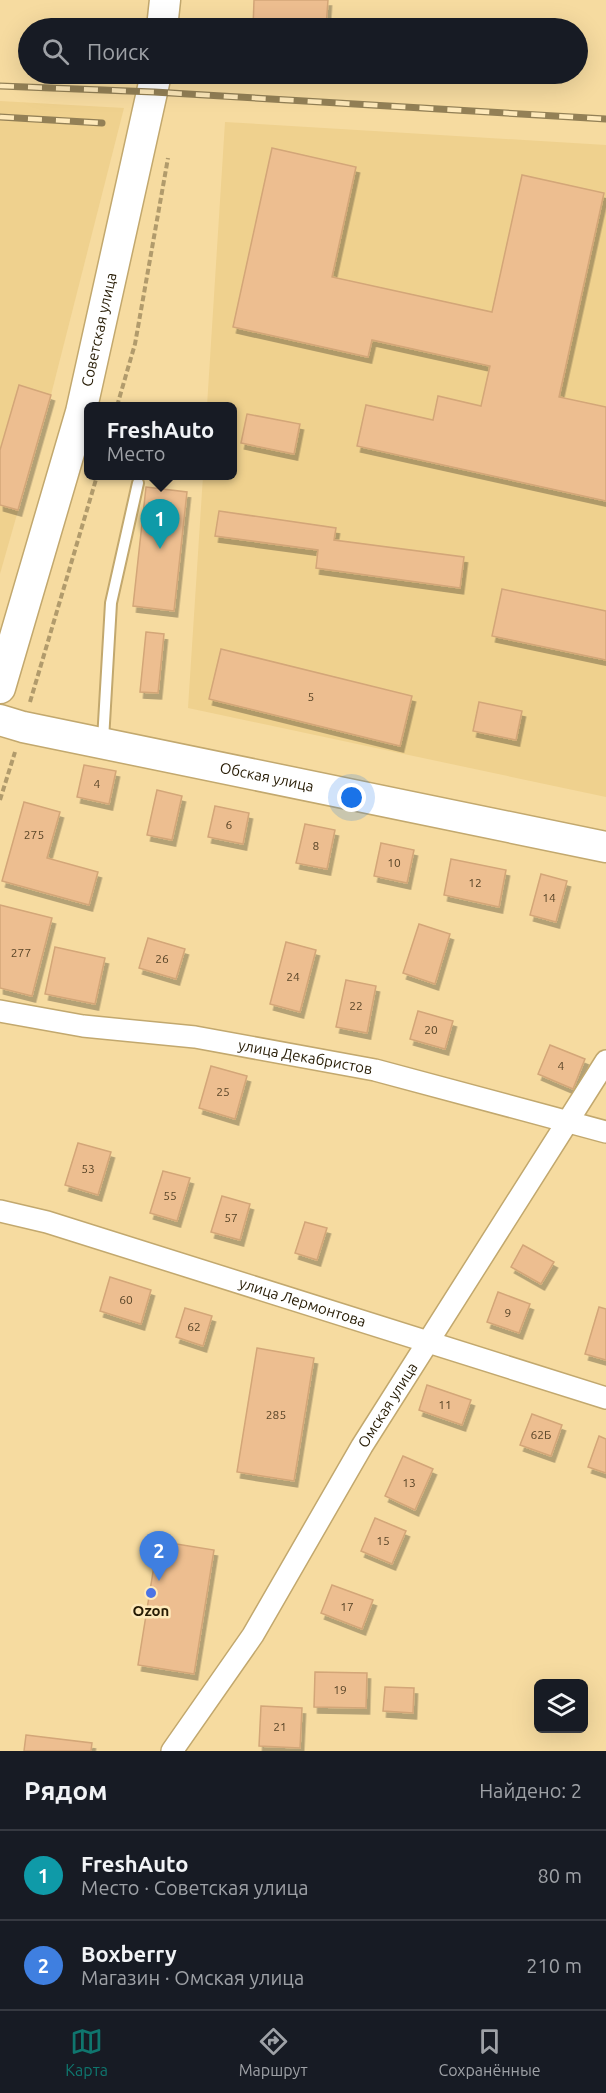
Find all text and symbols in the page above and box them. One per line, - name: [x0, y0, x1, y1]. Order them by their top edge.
- search box: [18, 18, 588, 84]
- icon: search: [39, 35, 72, 68]
- text: Поиск: [87, 39, 150, 64]
- street label: Советская улица: [78, 271, 120, 388]
- popup: [84, 402, 237, 480]
- text: FreshAuto: [107, 417, 214, 442]
- text: Место: [107, 442, 165, 465]
- pin: 1: [140, 500, 180, 549]
- house number: 5: [308, 690, 314, 703]
- street label: Обская улица: [218, 759, 315, 795]
- house number: 4: [94, 777, 101, 790]
- your location: [337, 783, 366, 812]
- house number: 6: [226, 818, 233, 831]
- house number: 275: [24, 828, 44, 841]
- house number: 8: [313, 839, 320, 852]
- house number: 10: [387, 856, 401, 869]
- house number: 12: [468, 876, 482, 889]
- house number: 14: [542, 891, 556, 904]
- house number: 277: [11, 946, 31, 959]
- house number: 26: [155, 952, 169, 965]
- house number: 24: [286, 970, 300, 983]
- house number: 22: [349, 999, 363, 1012]
- house number: 20: [424, 1023, 438, 1036]
- street label: улица Декабристов: [237, 1036, 374, 1077]
- house number: 4: [558, 1059, 565, 1072]
- house number: 25: [216, 1085, 230, 1098]
- house number: 53: [81, 1162, 95, 1175]
- house number: 55: [163, 1189, 177, 1202]
- house number: 57: [224, 1211, 238, 1224]
- street label: улица Лермонтова: [237, 1274, 368, 1330]
- house number: 60: [119, 1293, 133, 1306]
- house number: 9: [505, 1306, 511, 1319]
- house number: 62: [187, 1320, 201, 1333]
- street label: Омская улица: [354, 1359, 421, 1451]
- house number: 11: [438, 1398, 452, 1411]
- house number: 285: [266, 1408, 286, 1421]
- house number: 62Б: [531, 1428, 551, 1441]
- house number: 13: [402, 1476, 416, 1489]
- pin: 2: [140, 1532, 178, 1581]
- house number: 15: [376, 1534, 390, 1547]
- marker: Ozon: [144, 1586, 158, 1600]
- house number: 17: [340, 1600, 354, 1613]
- place label: Ozon: [133, 1602, 169, 1619]
- map controls: [534, 1679, 588, 1733]
- button: layers: [534, 1679, 588, 1733]
- house number: 19: [333, 1683, 347, 1696]
- house number: 21: [273, 1720, 287, 1733]
- text: Рядом: [24, 1776, 108, 1805]
- text: Найдено: 2: [479, 1779, 582, 1802]
- text: FreshAuto: [81, 1851, 188, 1876]
- text: 1: [38, 1864, 49, 1887]
- text: 80 m: [538, 1864, 582, 1887]
- text: Место · Советская улица: [81, 1876, 308, 1899]
- text: Boxberry: [81, 1941, 177, 1966]
- text: 2: [38, 1954, 49, 1977]
- text: 210 m: [526, 1954, 582, 1977]
- text: Магазин · Омская улица: [81, 1966, 304, 1989]
- tab: Карта: [65, 2025, 108, 2079]
- tab: Маршрут: [239, 2025, 308, 2079]
- tab: Сохранённые: [438, 2025, 541, 2079]

